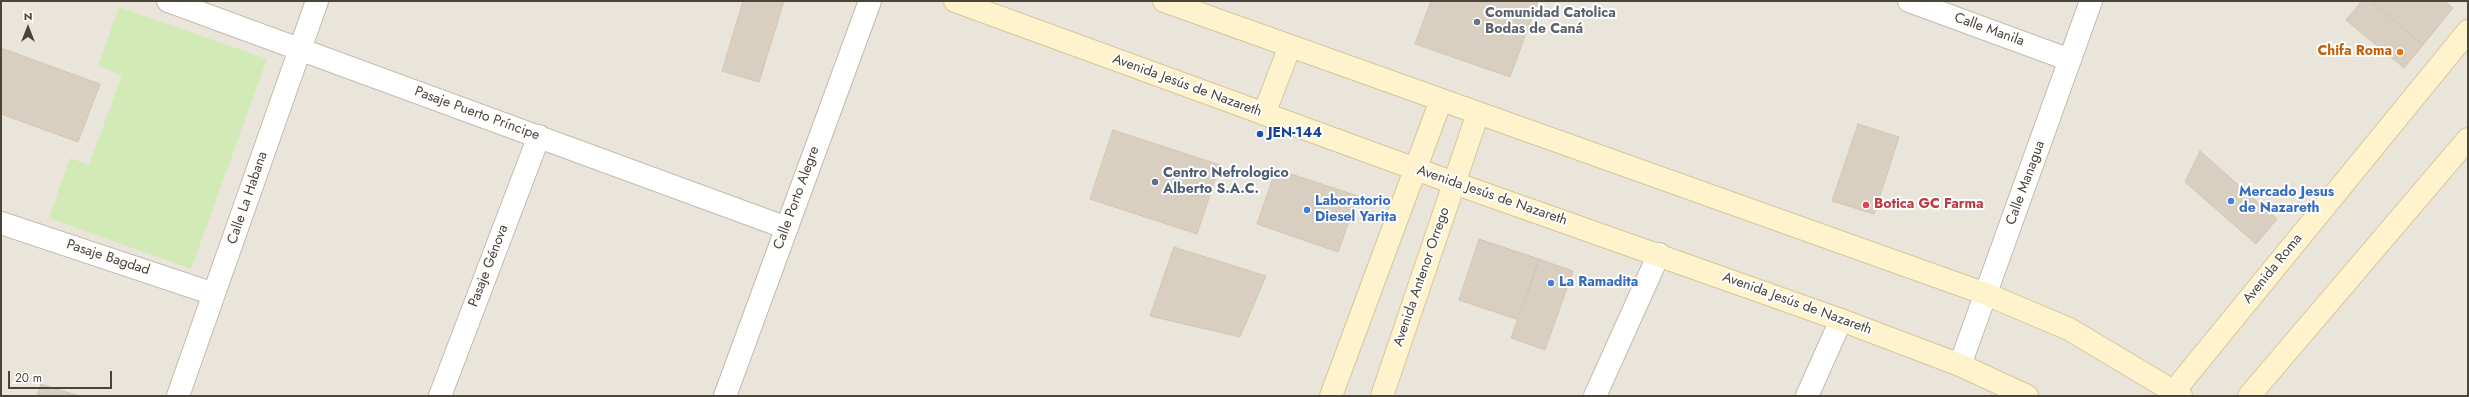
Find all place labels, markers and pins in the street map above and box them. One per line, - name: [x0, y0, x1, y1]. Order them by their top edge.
- place label: Comunidad Catolica Bodas de Caná: [1485, 6, 1616, 38]
- marker: Comunidad Catolica Bodas de Caná: [1472, 17, 1482, 27]
- place label: Chifa Roma: [2317, 44, 2392, 60]
- marker: Chifa Roma: [2395, 47, 2405, 57]
- place label: JEN-144: [1268, 126, 1322, 142]
- marker: JEN-144: [1255, 129, 1265, 139]
- place label: Centro Nefrologico Alberto S.A.C.: [1163, 166, 1289, 198]
- marker: Centro Nefrologico Alberto S.A.C.: [1150, 177, 1160, 187]
- place label: Mercado Jesus de Nazareth: [2239, 185, 2334, 218]
- place label: Laboratorio Diesel Yarita: [1315, 194, 1397, 226]
- marker: Mercado Jesus de Nazareth: [2226, 196, 2236, 206]
- place label: Botica GC Farma: [1874, 197, 1984, 213]
- marker: Botica GC Farma: [1861, 200, 1871, 210]
- marker: Laboratorio Diesel Yarita: [1302, 205, 1312, 215]
- place label: La Ramadita: [1559, 275, 1638, 291]
- marker: La Ramadita: [1546, 278, 1556, 288]

